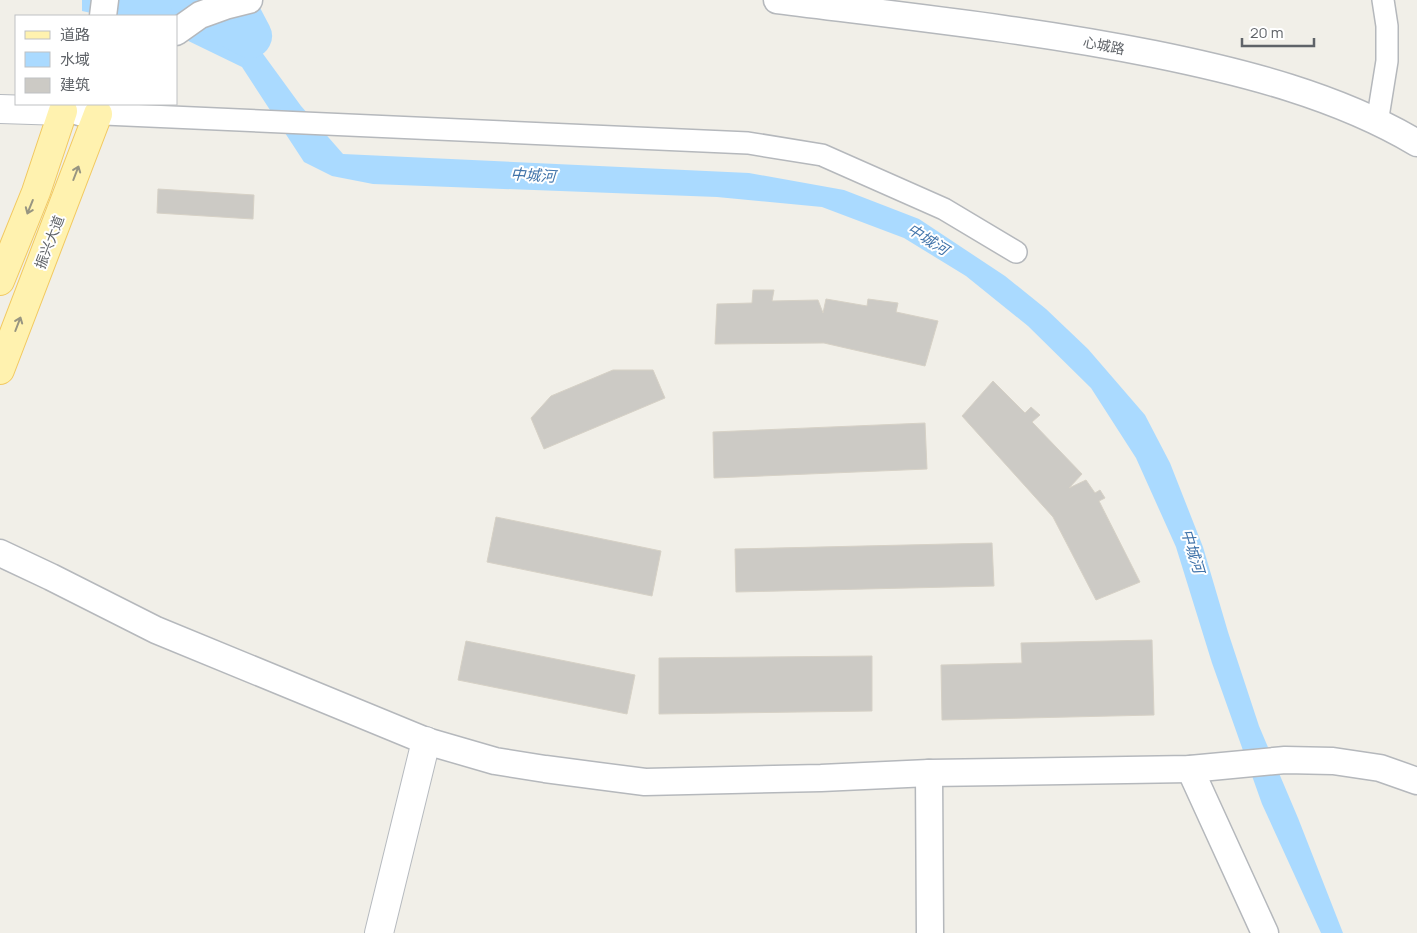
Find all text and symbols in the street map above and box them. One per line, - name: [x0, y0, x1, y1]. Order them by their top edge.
- legend: [15, 15, 178, 105]
- scale bar: [1242, 15, 1314, 47]
- text: 20 m: [1250, 22, 1283, 43]
- text: 道路: [60, 24, 90, 45]
- street label: 心城路: [1082, 32, 1126, 58]
- text: 水域: [60, 49, 90, 70]
- text: 建筑: [60, 74, 90, 95]
- water label: 中城河: [510, 163, 559, 187]
- one-way arrow: [72, 166, 81, 181]
- one-way arrow: [25, 199, 34, 214]
- street label: 振兴大道: [30, 212, 68, 272]
- water label: 中城河: [903, 218, 955, 261]
- one-way arrow: [14, 317, 23, 332]
- water label: 中城河: [1176, 526, 1210, 578]

